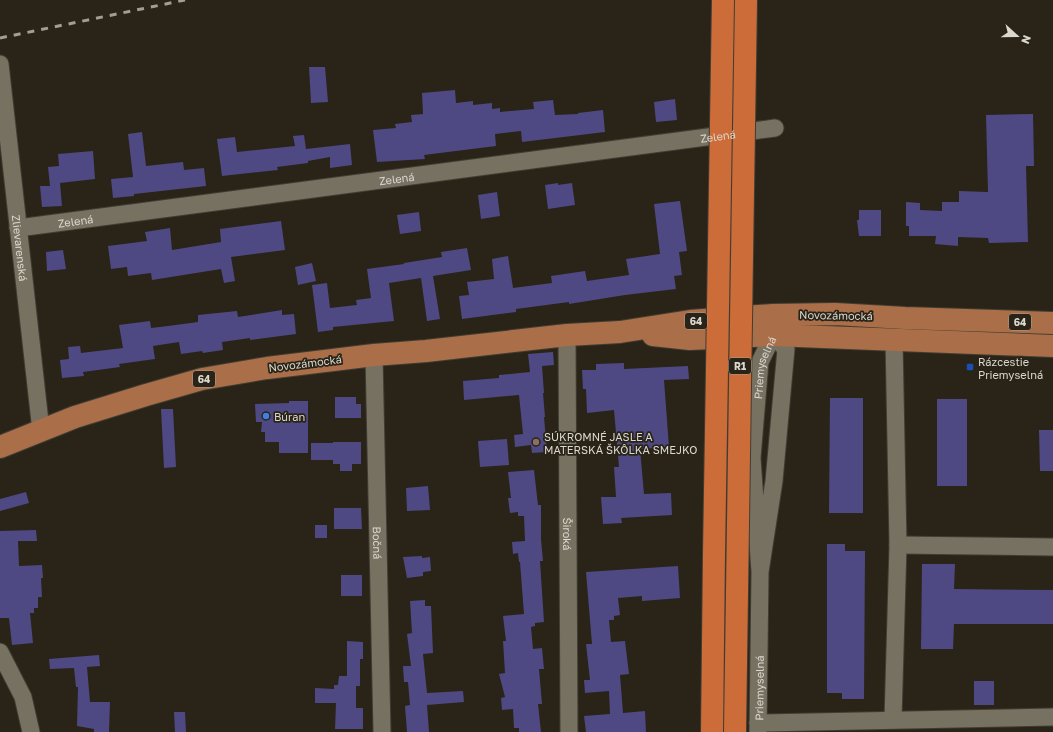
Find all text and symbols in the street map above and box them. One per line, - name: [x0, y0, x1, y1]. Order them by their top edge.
- north arrow: [997, 16, 1037, 56]
- text: N: [1019, 34, 1034, 46]
- street label: Zelená: [699, 127, 736, 144]
- street label: Zelená: [378, 169, 415, 187]
- street label: Zelená: [57, 212, 94, 229]
- street label: Zlievarenská: [10, 214, 31, 282]
- street label: Novozámocká: [799, 308, 873, 322]
- road number: 64: [685, 313, 707, 329]
- road number: 64: [1009, 314, 1031, 330]
- street label: Priemyselná: [750, 334, 778, 400]
- street label: Novozámocká: [268, 352, 342, 374]
- place label: Rázcestie Priemyselná: [978, 355, 1043, 381]
- road number: R1: [729, 358, 751, 374]
- marker: Rázcestie Priemyselná: [965, 362, 975, 372]
- road number: 64: [193, 371, 215, 387]
- place label: Búran: [274, 410, 305, 423]
- marker: Búran: [261, 411, 271, 421]
- place label: SÚKROMNÉ JASLE A MATERSKÁ ŠKÔLKA SMEJKO: [544, 430, 698, 456]
- marker: SÚKROMNÉ JASLE A MATERSKÁ ŠKÔLKA SMEJKO: [531, 437, 541, 447]
- street label: Široká: [561, 517, 575, 551]
- street label: Bočná: [371, 526, 385, 560]
- street label: Priemyselná: [752, 655, 765, 721]

